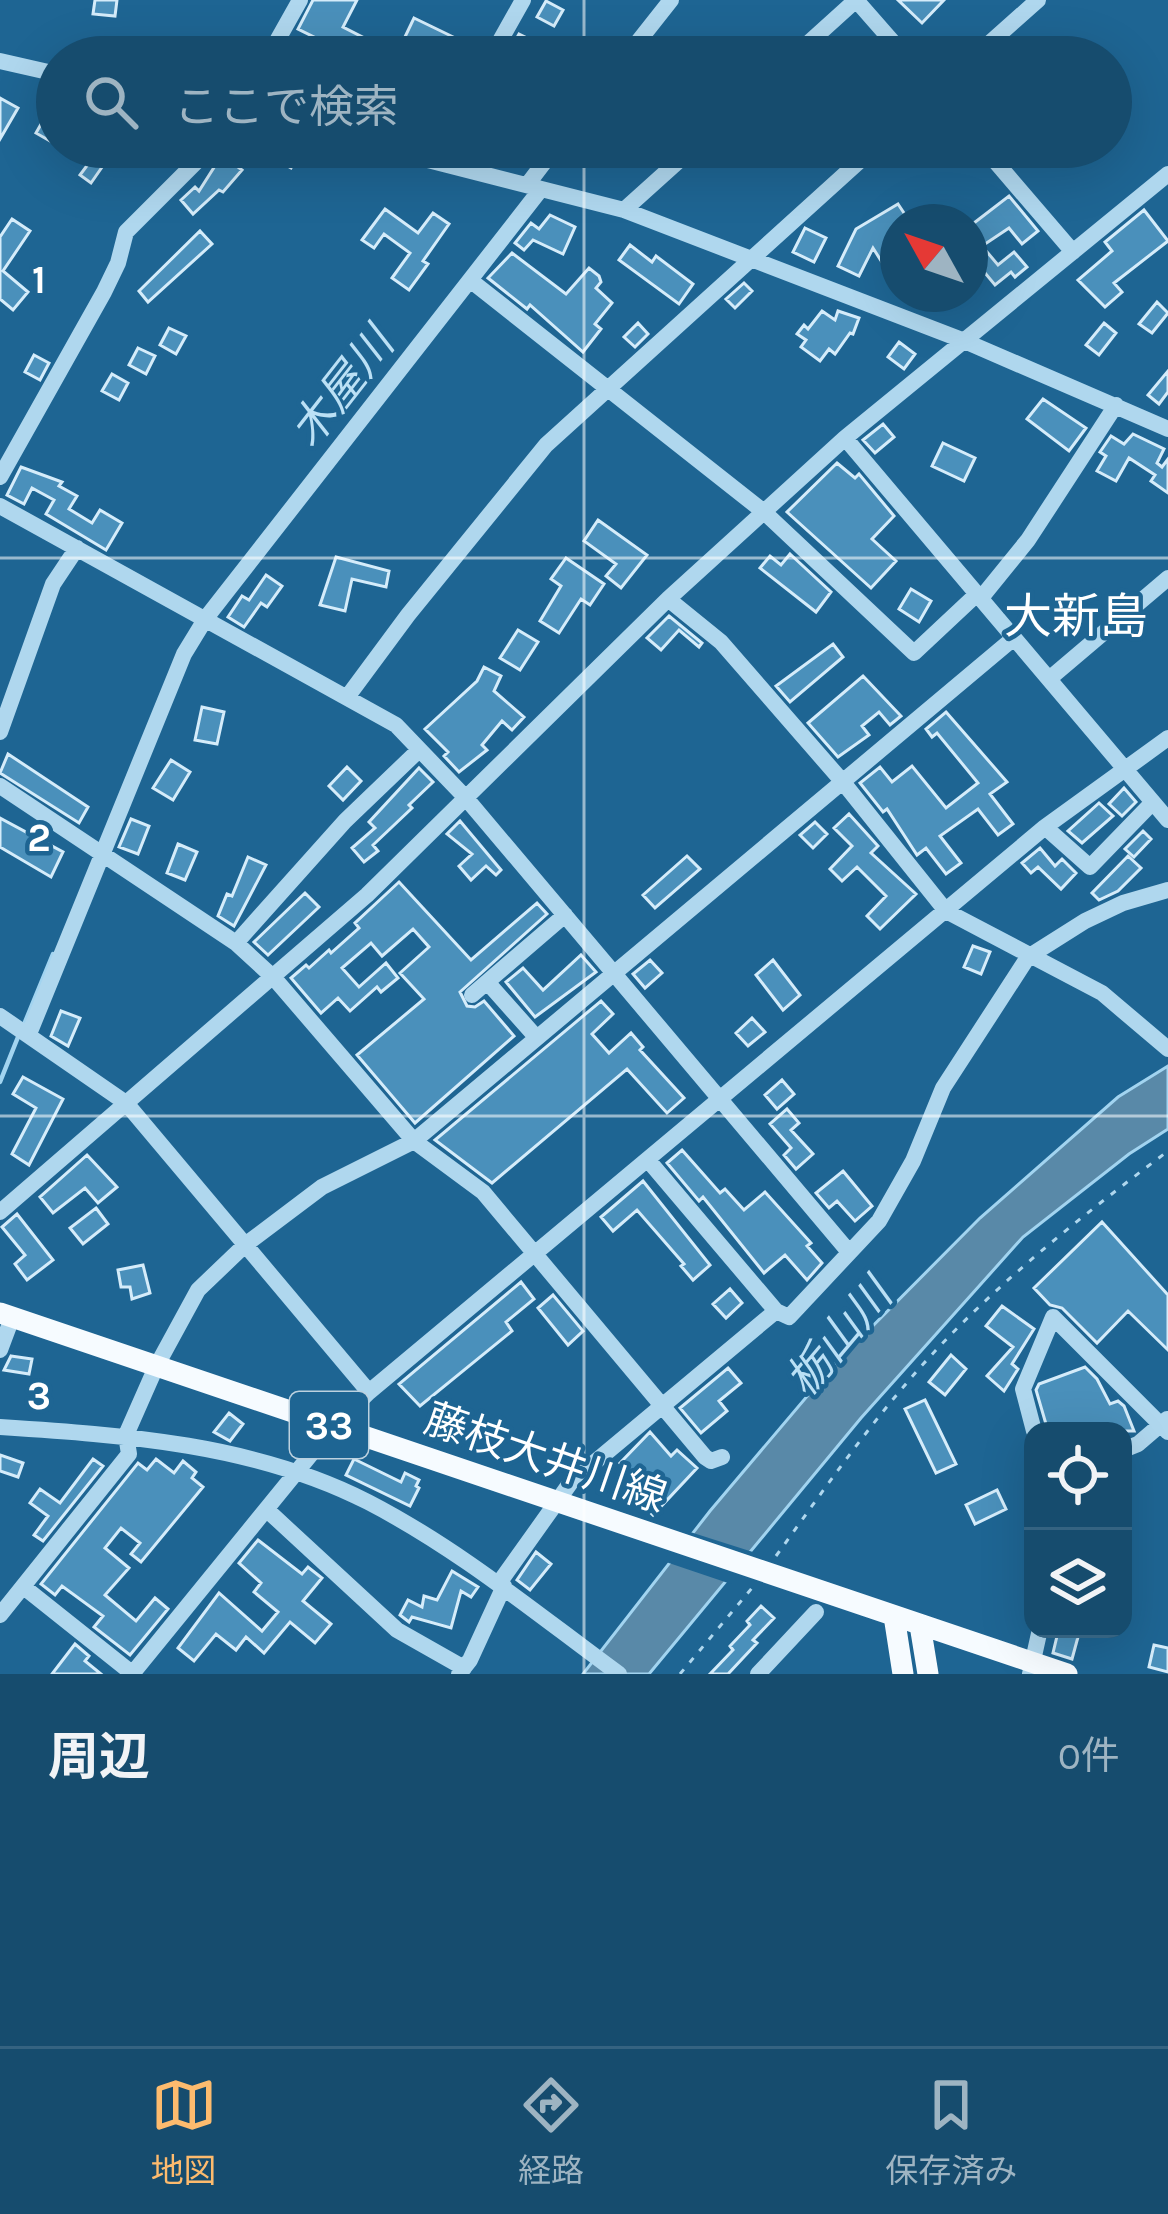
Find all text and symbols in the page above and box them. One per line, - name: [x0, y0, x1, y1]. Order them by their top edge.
- search box: [36, 36, 1132, 168]
- icon: search: [78, 69, 144, 135]
- text: ここで検索: [174, 81, 399, 133]
- north arrow: [880, 204, 988, 312]
- text: 1: [32, 257, 46, 303]
- water label: 木屋川: [280, 315, 406, 457]
- district label: 大新島: [1004, 589, 1148, 645]
- text: 2: [27, 815, 51, 861]
- water label: 栃山川: [775, 1266, 905, 1406]
- text: 3: [27, 1373, 51, 1419]
- road number: 33: [290, 1392, 368, 1458]
- street label: 藤枝大井川線: [418, 1393, 673, 1523]
- map controls: [1024, 1422, 1132, 1638]
- button: locate: [1024, 1422, 1132, 1530]
- button: layers: [1024, 1530, 1132, 1638]
- text: 周辺: [48, 1727, 150, 1787]
- text: 0件: [1058, 1733, 1120, 1779]
- tab: 地図: [151, 2072, 217, 2192]
- tab: 経路: [518, 2072, 584, 2192]
- tab: 保存済み: [885, 2072, 1017, 2192]

